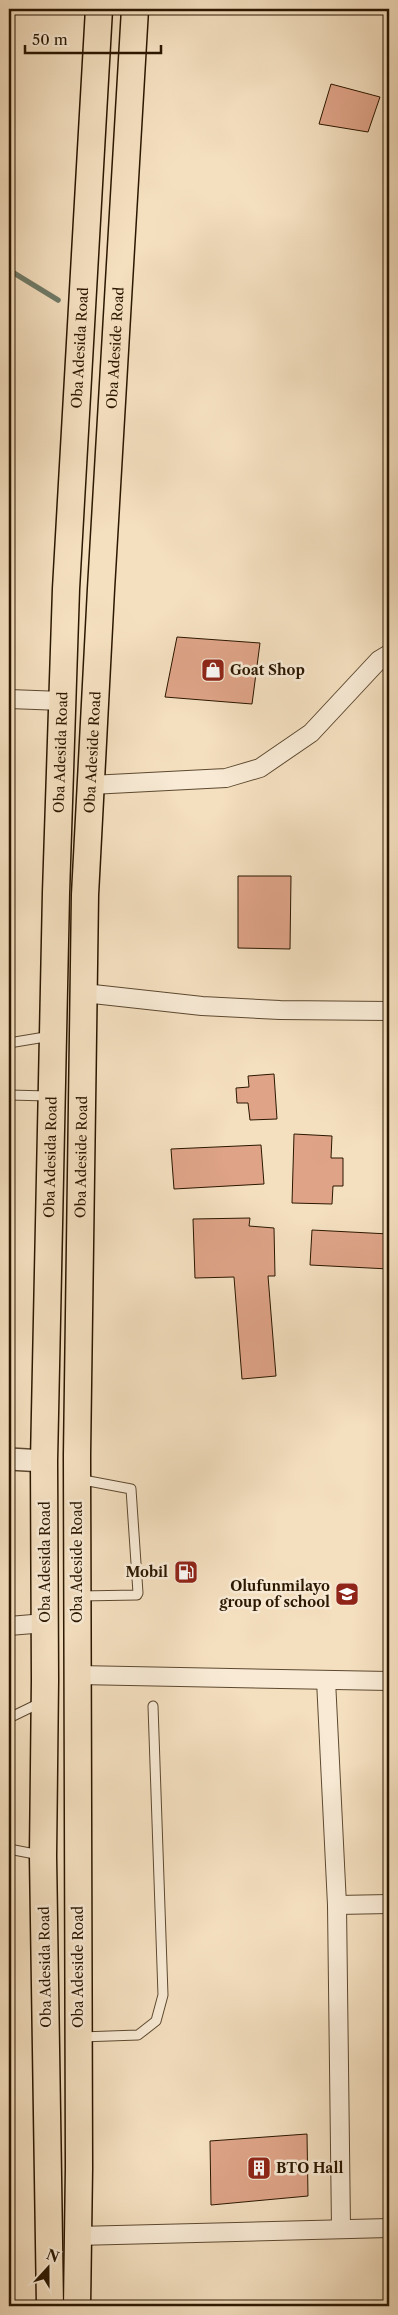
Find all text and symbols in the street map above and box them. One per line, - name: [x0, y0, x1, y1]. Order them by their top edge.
- scale bar: [25, 22, 161, 54]
- text: 50 m: [32, 30, 68, 49]
- street label: Oba Adesida Road: [67, 286, 92, 409]
- street label: Oba Adeside Road: [103, 286, 128, 409]
- shop icon: Goat Shop: [200, 657, 226, 683]
- place label: Goat Shop: [230, 661, 305, 679]
- street label: Oba Adeside Road: [80, 690, 105, 814]
- street label: Oba Adesida Road: [50, 691, 72, 813]
- street label: Oba Adeside Road: [71, 1095, 91, 1218]
- street label: Oba Adesida Road: [40, 1096, 61, 1218]
- street label: Oba Adeside Road: [68, 1500, 86, 1623]
- street label: Oba Adesida Road: [36, 1501, 54, 1623]
- fuel station icon: Mobil: [173, 1559, 199, 1585]
- place label: Mobil: [126, 1563, 168, 1581]
- place label: Olufunmilayo group of school: [218, 1577, 330, 1611]
- school or university icon: Olufunmilayo group of school: [334, 1581, 360, 1607]
- street label: Oba Adeside Road: [69, 1905, 87, 2028]
- street label: Oba Adesida Road: [35, 1906, 55, 2028]
- building icon: BTO Hall: [246, 2155, 272, 2181]
- place label: BTO Hall: [276, 2159, 343, 2177]
- north arrow: [22, 2242, 72, 2292]
- text: N: [44, 2245, 62, 2266]

